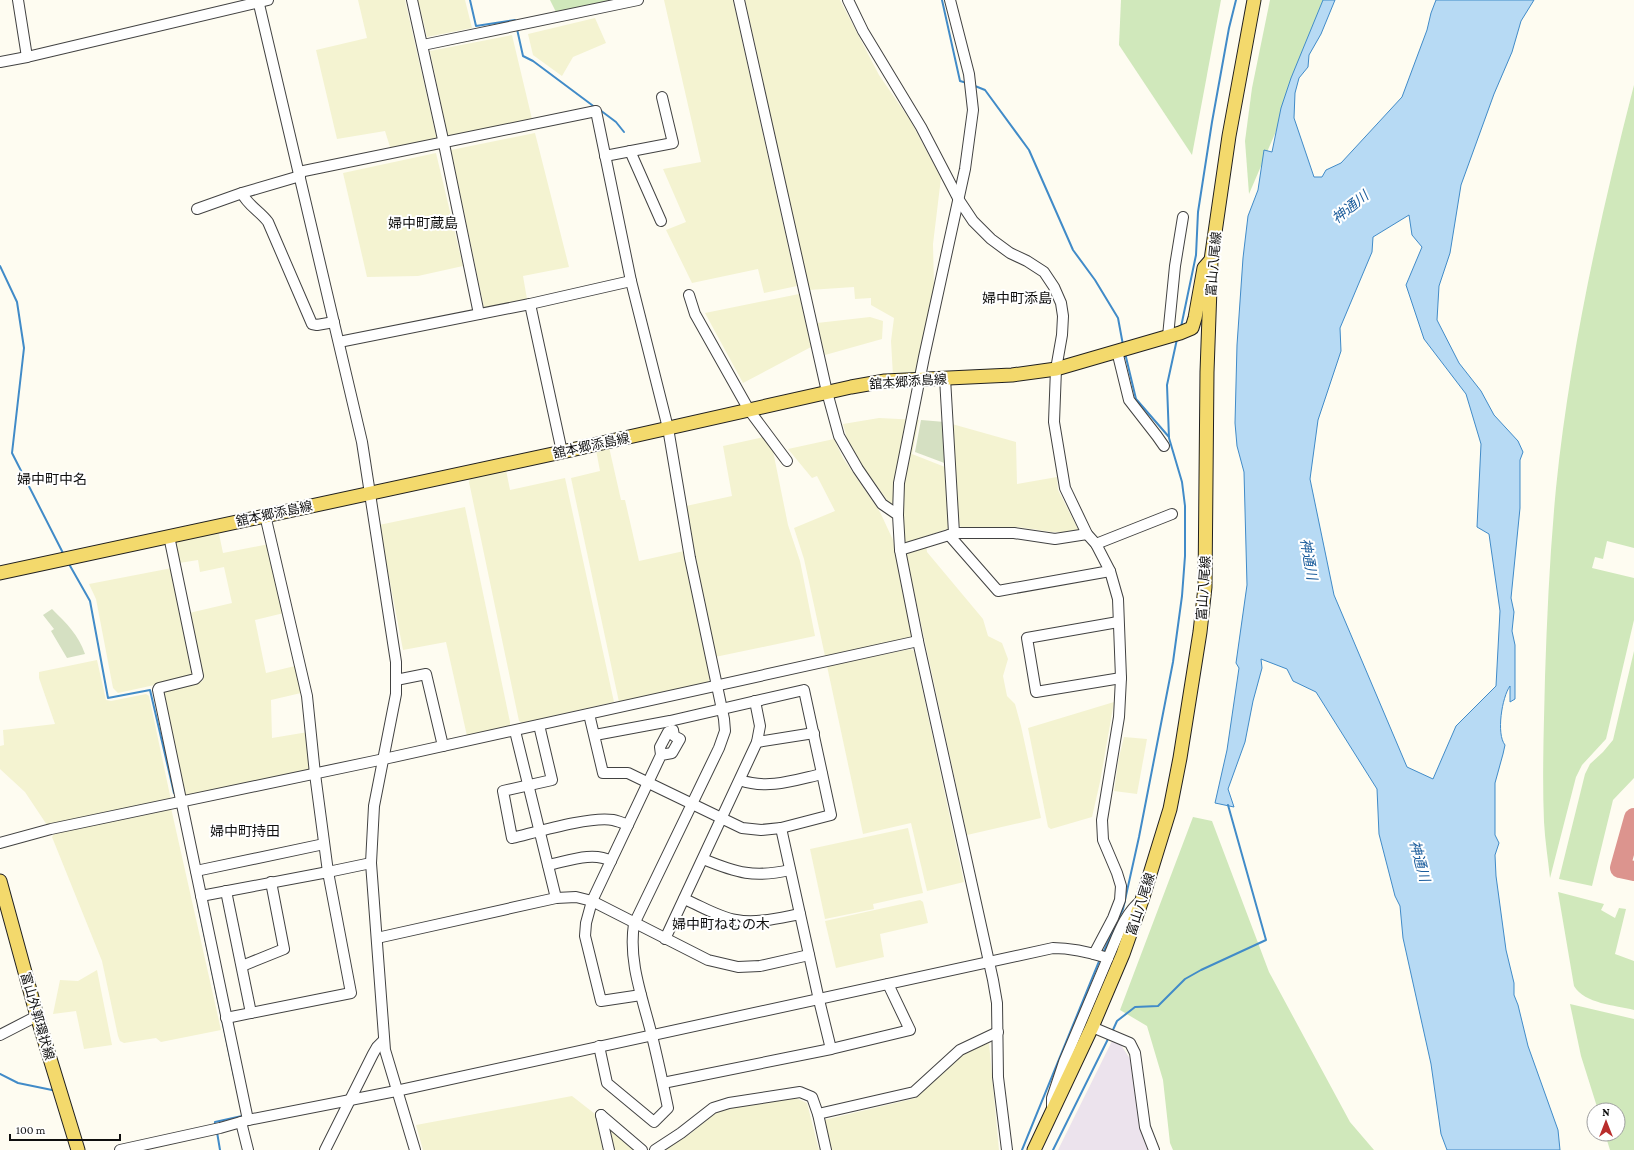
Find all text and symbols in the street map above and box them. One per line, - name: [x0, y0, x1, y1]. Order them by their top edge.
- water label: 神通川: [1329, 186, 1373, 226]
- district label: 婦中町蔵島: [388, 215, 458, 231]
- street label: 富山八尾線: [1203, 231, 1224, 297]
- district label: 婦中町添島: [982, 290, 1052, 306]
- street label: 舘本郷添島線: [869, 371, 947, 392]
- street label: 舘本郷添島線: [551, 430, 631, 461]
- district label: 婦中町中名: [17, 471, 87, 487]
- street label: 舘本郷添島線: [234, 498, 314, 529]
- water label: 神通川: [1297, 537, 1321, 583]
- street label: 富山八尾線: [1194, 555, 1213, 621]
- district label: 婦中町持田: [210, 823, 280, 839]
- water label: 神通川: [1407, 839, 1434, 885]
- street label: 富山八尾線: [1123, 871, 1158, 937]
- district label: 婦中町ねむの木: [672, 916, 770, 932]
- street label: 富山外郭環状線: [18, 970, 57, 1062]
- north arrow: [1586, 1102, 1626, 1142]
- text: N: [1602, 1106, 1610, 1118]
- scale bar: [10, 1116, 120, 1142]
- text: 100 m: [16, 1123, 46, 1137]

